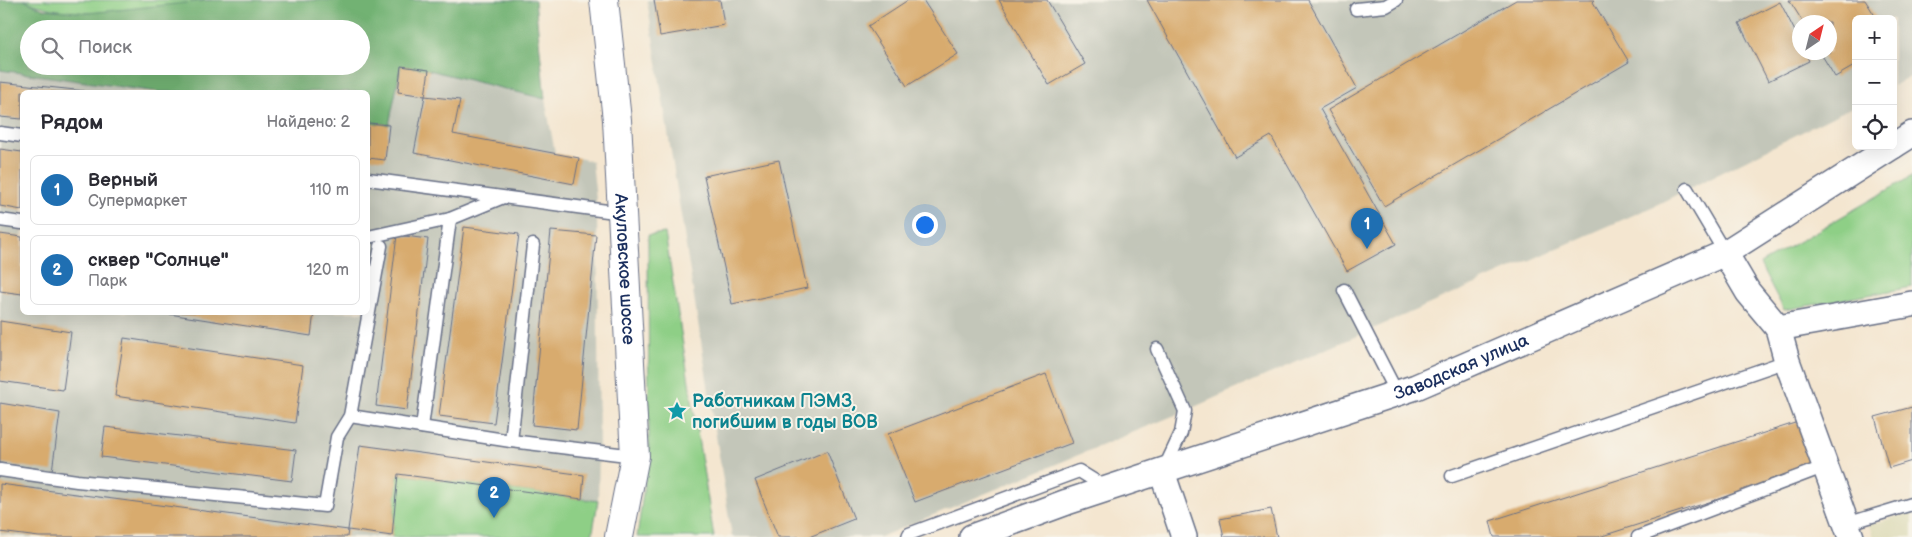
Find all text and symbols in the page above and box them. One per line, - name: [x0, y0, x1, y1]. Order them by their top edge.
- north arrow: [1792, 15, 1837, 60]
- map controls: [1852, 15, 1897, 150]
- button: +: [1852, 15, 1897, 60]
- search box: [20, 20, 370, 75]
- icon: search: [38, 34, 66, 62]
- text: Поиск: [78, 36, 132, 59]
- button: −: [1852, 60, 1897, 105]
- button: locate: [1852, 105, 1897, 150]
- text: Рядом: [40, 110, 103, 135]
- text: Найдено: 2: [266, 113, 350, 132]
- text: Верный: [88, 169, 158, 192]
- text: 1: [54, 181, 60, 200]
- text: 110 m: [310, 181, 349, 200]
- text: Супермаркет: [88, 192, 187, 211]
- street label: Акуловское шоссе: [610, 192, 639, 345]
- pin: 1: [1351, 208, 1383, 249]
- your location: [912, 212, 938, 238]
- text: сквер "Солнце": [88, 249, 229, 272]
- text: 2: [52, 261, 62, 280]
- text: 120 m: [306, 261, 349, 280]
- text: Парк: [88, 272, 127, 291]
- street label: Заводская улица: [1391, 329, 1532, 405]
- place label: Работникам ПЭМЗ, погибшим в годы ВОВ: [692, 391, 878, 433]
- place icon: Работникам ПЭМЗ, погибшим в годы ВОВ: [666, 400, 688, 422]
- pin: 2: [478, 477, 510, 518]

